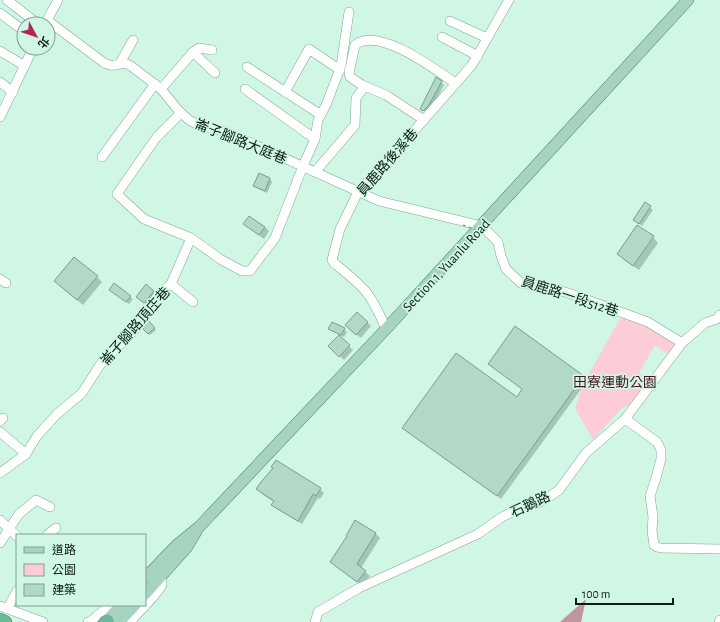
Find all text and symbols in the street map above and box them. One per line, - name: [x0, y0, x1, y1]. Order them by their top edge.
- north arrow: [16, 16, 56, 56]
- text: 北: [36, 34, 51, 50]
- street label: 崙子腳路大庭巷: [193, 115, 289, 167]
- street label: 員鹿路後溪巷: [353, 125, 421, 199]
- street label: Section 1, Yuanlu Road: [400, 217, 493, 315]
- street label: 員鹿路一段512巷: [519, 273, 621, 319]
- street label: 崙子腳路頂庄巷: [98, 284, 173, 368]
- park label: 田寮運動公園: [573, 374, 657, 390]
- street label: 石鵝路: [508, 488, 552, 520]
- legend: [16, 534, 146, 606]
- text: 道路: [52, 543, 76, 556]
- text: 公園: [52, 564, 76, 576]
- scale bar: [576, 580, 673, 606]
- text: 建築: [52, 583, 76, 596]
- text: 100 m: [582, 588, 610, 600]

